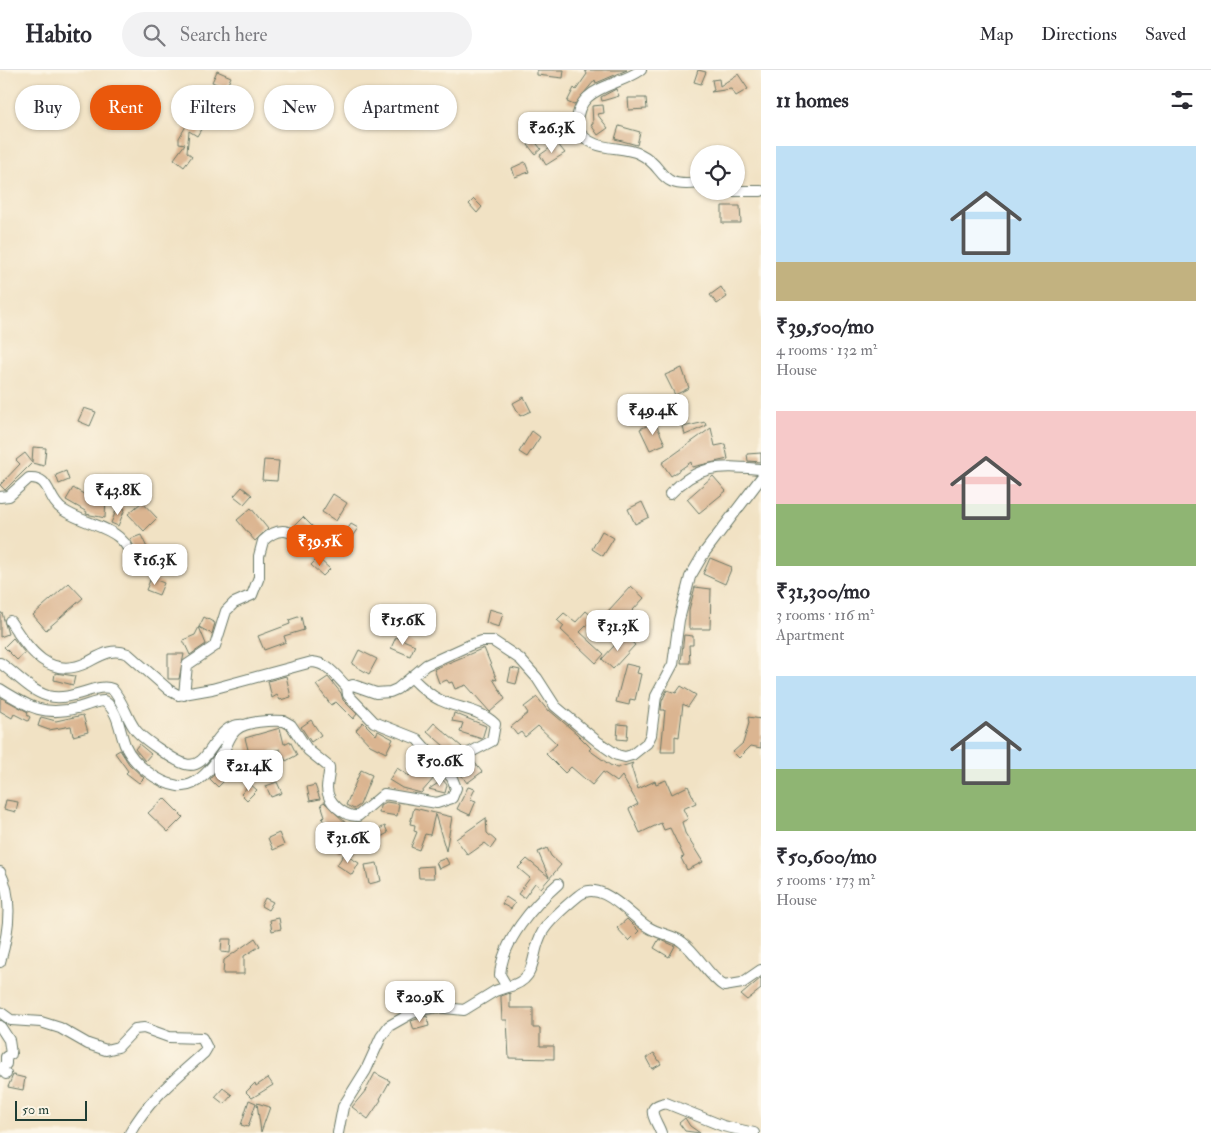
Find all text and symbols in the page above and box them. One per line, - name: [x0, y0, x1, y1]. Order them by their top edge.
- search box: [122, 12, 472, 57]
- text: Habito: [25, 19, 92, 50]
- icon: search: [140, 21, 168, 49]
- text: Search here: [180, 23, 268, 47]
- text: Map: [980, 23, 1013, 46]
- text: Directions: [1041, 23, 1117, 46]
- text: Saved: [1145, 23, 1186, 46]
- chip: Buy: [15, 85, 80, 130]
- chip: Rent: [90, 85, 161, 130]
- chip: Filters: [171, 85, 254, 130]
- chip: New: [264, 85, 334, 130]
- chip: Apartment: [344, 85, 457, 130]
- icon: filters: [1168, 86, 1196, 114]
- text: 11 homes: [776, 87, 849, 114]
- pin: ₹26.3K: [511, 112, 593, 154]
- text: ₹26.3K: [529, 118, 575, 138]
- map controls: [690, 145, 745, 200]
- button: locate: [690, 145, 745, 200]
- icon: home: [941, 178, 1031, 268]
- text: ₹39,500/mo: [776, 313, 874, 340]
- text: 4 rooms · 132 m²: [776, 340, 877, 360]
- text: House: [776, 360, 817, 380]
- pin: ₹49.4K: [612, 394, 694, 436]
- text: ₹49.4K: [628, 400, 678, 420]
- icon: home: [941, 443, 1031, 533]
- pin: ₹43.8K: [77, 474, 159, 516]
- text: ₹43.8K: [95, 480, 141, 500]
- pin: ₹39.5K: [279, 524, 361, 567]
- text: ₹39.5K: [298, 531, 342, 551]
- pin: ₹16.3K: [114, 544, 196, 586]
- text: ₹16.3K: [133, 550, 177, 570]
- text: ₹31,300/mo: [776, 578, 870, 605]
- pin: ₹15.6K: [362, 604, 444, 646]
- text: 3 rooms · 116 m²: [776, 605, 874, 625]
- text: ₹15.6K: [381, 610, 425, 630]
- pin: ₹31.3K: [577, 610, 659, 652]
- text: ₹31.3K: [597, 616, 639, 636]
- text: Apartment: [776, 625, 844, 645]
- icon: home: [941, 708, 1031, 798]
- pin: ₹50.6K: [399, 744, 481, 787]
- pin: ₹21.4K: [208, 750, 290, 792]
- text: ₹50.6K: [417, 751, 463, 771]
- text: ₹21.4K: [226, 756, 272, 776]
- pin: ₹31.6K: [307, 822, 389, 864]
- text: ₹31.6K: [326, 828, 370, 848]
- text: ₹50,600/mo: [776, 843, 877, 870]
- text: 5 rooms · 173 m²: [776, 870, 875, 890]
- text: House: [776, 890, 817, 910]
- pin: ₹20.9K: [379, 980, 461, 1023]
- text: ₹20.9K: [396, 987, 444, 1007]
- scale bar: [15, 1098, 88, 1121]
- text: 50 m: [22, 1101, 49, 1118]

